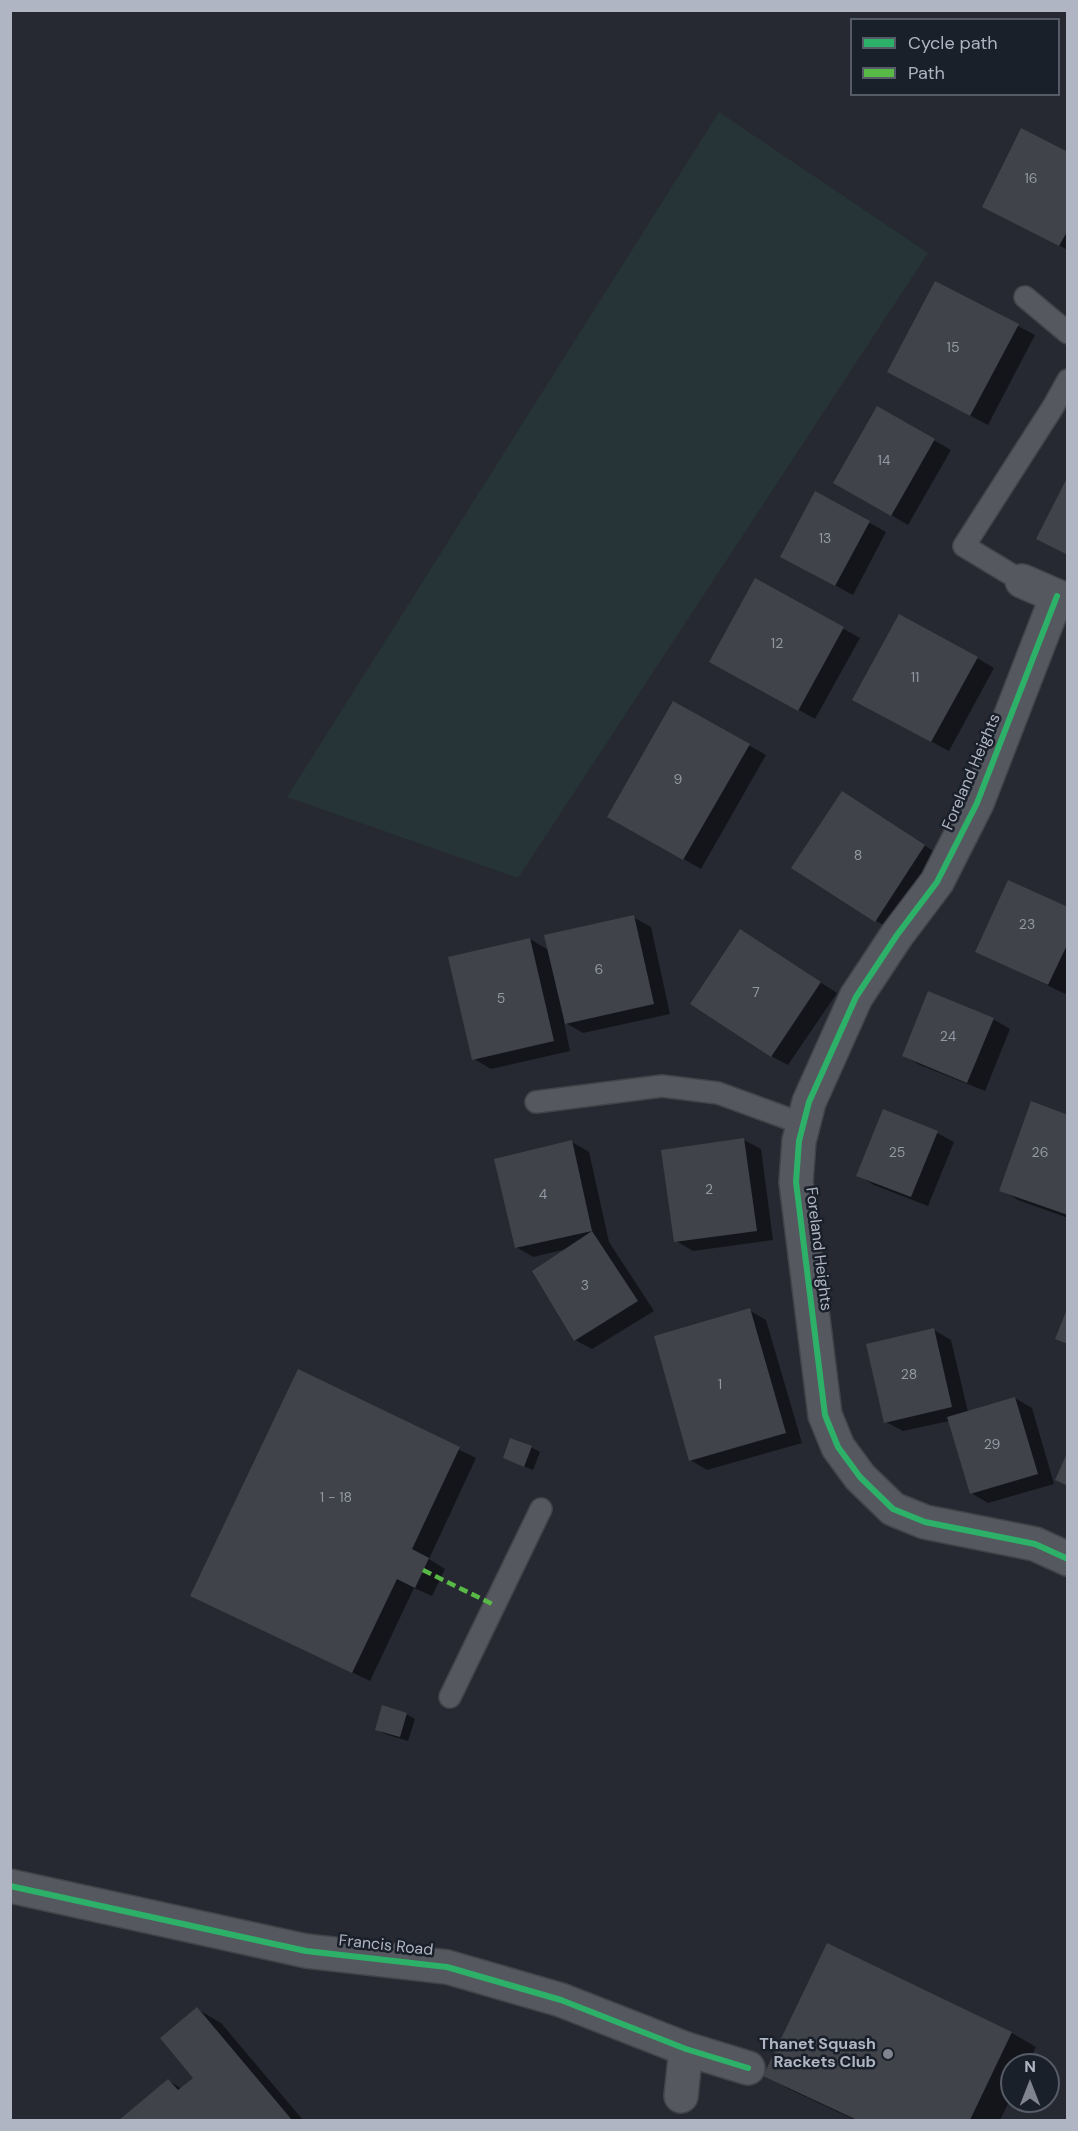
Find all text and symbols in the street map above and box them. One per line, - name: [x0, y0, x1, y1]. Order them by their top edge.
- legend: [850, 18, 1060, 96]
- text: Cycle path: [908, 31, 998, 55]
- text: Path: [908, 61, 945, 85]
- house number: 16: [1024, 171, 1038, 187]
- house number: 15: [947, 340, 959, 356]
- house number: 14: [878, 453, 890, 469]
- house number: 13: [819, 531, 831, 547]
- house number: 12: [771, 636, 783, 652]
- house number: 11: [911, 670, 919, 686]
- street label: Foreland Heights: [939, 711, 1005, 833]
- house number: 9: [674, 772, 682, 788]
- house number: 8: [854, 848, 862, 864]
- house number: 23: [1019, 917, 1035, 933]
- house number: 6: [595, 962, 603, 978]
- house number: 7: [752, 985, 760, 1001]
- house number: 5: [497, 991, 505, 1007]
- house number: 24: [940, 1029, 956, 1045]
- house number: 25: [889, 1145, 905, 1161]
- house number: 26: [1032, 1145, 1048, 1161]
- house number: 2: [705, 1182, 713, 1198]
- street label: Foreland Heights: [801, 1186, 835, 1312]
- house number: 4: [539, 1187, 547, 1203]
- house number: 3: [581, 1278, 589, 1294]
- house number: 28: [901, 1367, 917, 1383]
- house number: 1: [718, 1377, 722, 1393]
- house number: 29: [984, 1437, 1000, 1453]
- house number: 1 - 18: [320, 1490, 352, 1506]
- street label: Francis Road: [338, 1931, 434, 1961]
- place label: Thanet Squash Rackets Club: [759, 2035, 876, 2073]
- marker: Thanet Squash Rackets Club: [881, 2047, 895, 2061]
- north arrow: [1000, 2053, 1060, 2113]
- text: N: [1024, 2056, 1036, 2077]

